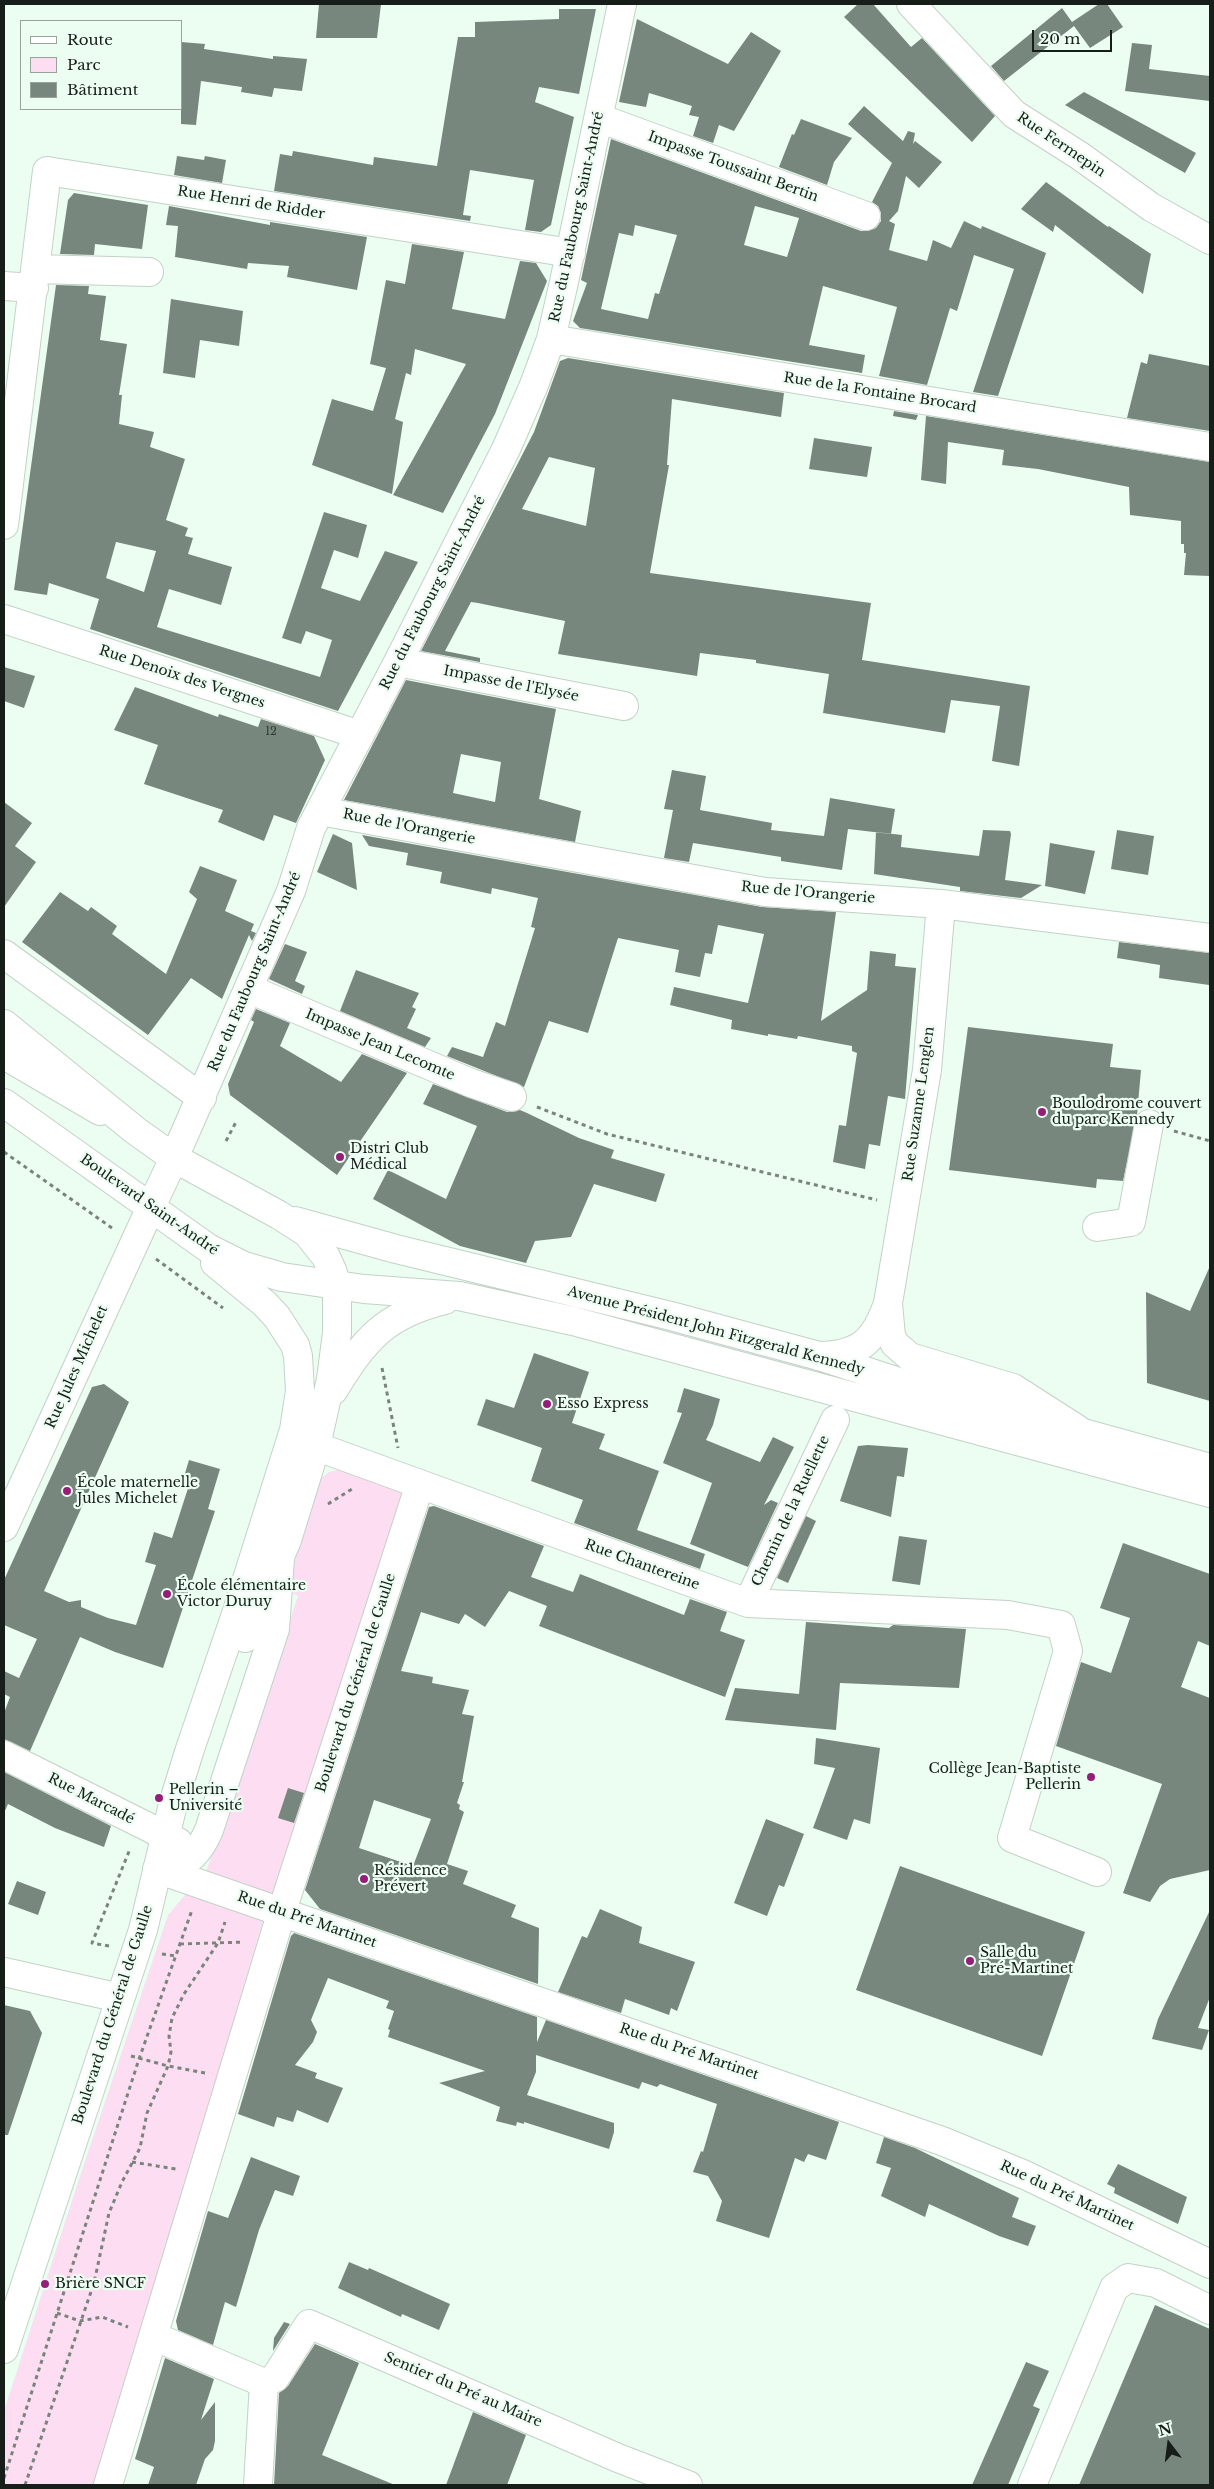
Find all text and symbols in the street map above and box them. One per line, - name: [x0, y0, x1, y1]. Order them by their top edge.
- legend: [20, 20, 182, 110]
- scale bar: [1034, 20, 1114, 52]
- text: 20 m: [1040, 29, 1080, 48]
- text: Route: [67, 30, 113, 49]
- text: Parc: [67, 55, 100, 74]
- text: Bâtiment: [67, 80, 138, 99]
- street label: Rue Fermepin: [1014, 109, 1108, 181]
- street label: Rue du Faubourg Saint-André: [546, 110, 608, 324]
- street label: Impasse Toussaint Bertin: [645, 128, 821, 206]
- street label: Rue Henri de Ridder: [176, 183, 326, 223]
- street label: Rue de la Fontaine Brocard: [782, 369, 978, 417]
- street label: Rue du Faubourg Saint-André: [377, 493, 489, 693]
- street label: Rue Denoix des Vergnes: [97, 642, 267, 712]
- street label: Impasse de l'Elysée: [442, 663, 580, 705]
- house number: 12: [265, 725, 277, 739]
- street label: Rue de l'Orangerie: [341, 806, 477, 848]
- street label: Rue du Faubourg Saint-André: [205, 870, 305, 1074]
- street label: Rue de l'Orangerie: [740, 879, 876, 907]
- street label: Impasse Jean Lecomte: [303, 1006, 457, 1084]
- street label: Rue Suzanne Lenglen: [900, 1025, 938, 1183]
- place label: Boulodrome couvert du parc Kennedy: [1052, 1096, 1201, 1128]
- marker: Boulodrome couvert du parc Kennedy: [1036, 1106, 1048, 1118]
- place label: Distri Club Médical: [350, 1141, 429, 1174]
- street label: Boulevard Saint-André: [77, 1151, 221, 1259]
- marker: Distri Club Médical: [334, 1151, 346, 1163]
- street label: Avenue Président John Fitzgerald Kennedy: [566, 1283, 866, 1379]
- street label: Rue Jules Michelet: [42, 1303, 112, 1431]
- place label: Esso Express: [557, 1396, 649, 1412]
- marker: Esso Express: [541, 1398, 553, 1410]
- street label: Chemin de la Ruellette: [749, 1433, 833, 1589]
- place label: École maternelle Jules Michelet: [77, 1475, 198, 1508]
- marker: École maternelle Jules Michelet: [61, 1485, 73, 1497]
- street label: Rue Chantereine: [582, 1536, 702, 1594]
- street label: Boulevard du Général de Gaulle: [313, 1571, 399, 1795]
- place label: École élémentaire Victor Duruy: [177, 1578, 306, 1610]
- marker: École élémentaire Victor Duruy: [161, 1588, 173, 1600]
- place label: Collège Jean-Baptiste Pellerin: [928, 1761, 1081, 1794]
- street label: Rue Marcadé: [45, 1770, 137, 1828]
- marker: Collège Jean-Baptiste Pellerin: [1085, 1771, 1097, 1783]
- place label: Pellerin – Université: [169, 1782, 242, 1814]
- marker: Pellerin – Université: [153, 1792, 165, 1804]
- place label: Résidence Prévert: [374, 1863, 447, 1895]
- marker: Résidence Prévert: [358, 1873, 370, 1885]
- street label: Rue du Pré Martinet: [235, 1888, 379, 1952]
- street label: Boulevard du Général de Gaulle: [70, 1903, 156, 2127]
- place label: Salle du Pré-Martinet: [980, 1945, 1073, 1978]
- marker: Salle du Pré-Martinet: [964, 1955, 976, 1967]
- street label: Rue du Pré Martinet: [617, 2020, 761, 2084]
- street label: Rue du Pré Martinet: [997, 2157, 1137, 2235]
- place label: Brière SNCF: [55, 2276, 146, 2292]
- marker: Brière SNCF: [39, 2278, 51, 2290]
- street label: Sentier du Pré au Maire: [381, 2349, 545, 2431]
- north arrow: [1144, 2419, 1194, 2469]
- text: N: [1156, 2419, 1174, 2440]

